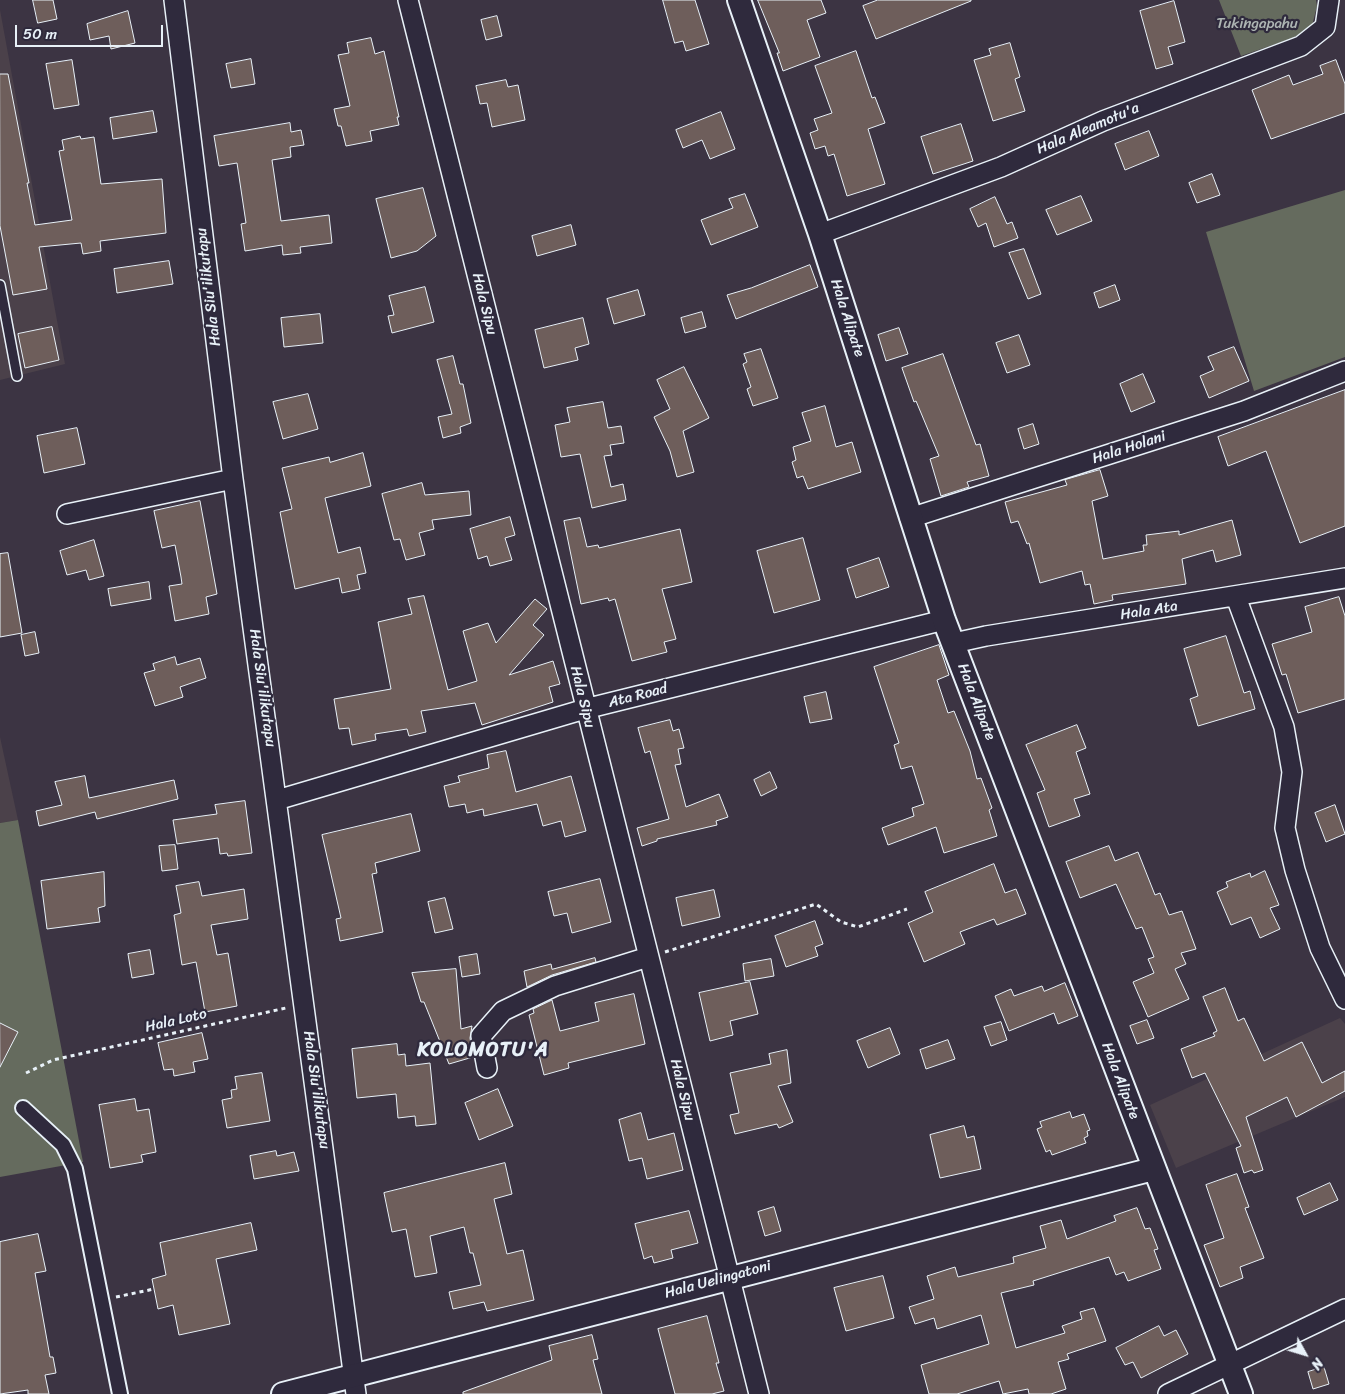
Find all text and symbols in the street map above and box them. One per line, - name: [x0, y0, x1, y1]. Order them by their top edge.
- scale bar: [18, 15, 165, 47]
- park label: Tukingapahu: [1216, 15, 1298, 33]
- text: 50 m: [23, 21, 57, 47]
- street label: Hala Aleamotu'a: [1034, 99, 1142, 159]
- street label: Hala Siu'ilikutapu: [193, 227, 225, 347]
- street label: Hala Sipu: [468, 271, 500, 337]
- street label: Hala Alipate: [826, 277, 868, 359]
- street label: Hala Holani: [1090, 428, 1168, 468]
- street label: Hala Ata: [1119, 598, 1179, 624]
- street label: Hala Siu'ilikutapu: [245, 628, 279, 748]
- street label: Hala Alipate: [953, 661, 999, 743]
- street label: Hala Sipu: [566, 664, 598, 730]
- street label: Ata Road: [607, 680, 669, 712]
- street label: Hala Loto: [143, 1005, 209, 1037]
- street label: Hala Siu'ilikutapu: [299, 1030, 333, 1150]
- district label: KOLOMOTU'A: [416, 1039, 550, 1063]
- street label: Hala Alipate: [1097, 1040, 1143, 1122]
- street label: Hala Sipu: [666, 1057, 698, 1123]
- street label: Hala Uelingatoni: [663, 1257, 773, 1303]
- north arrow: [1280, 1329, 1330, 1379]
- text: N: [1304, 1352, 1330, 1375]

